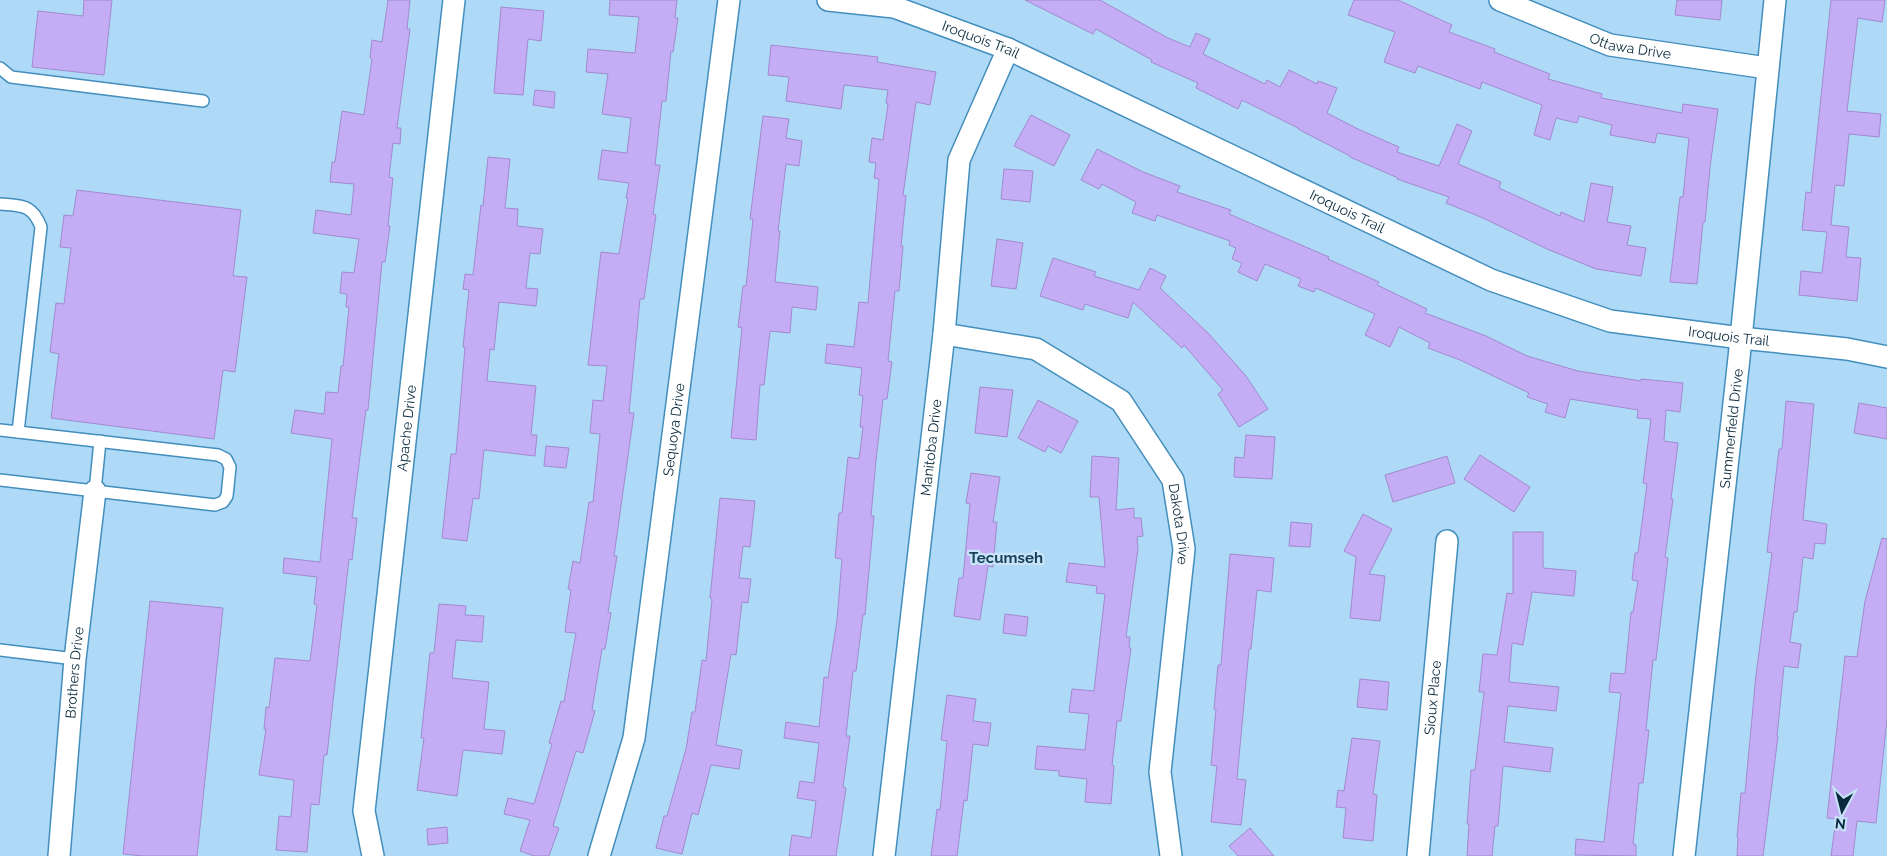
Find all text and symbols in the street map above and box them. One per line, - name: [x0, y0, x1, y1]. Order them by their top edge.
- street label: Iroquois Trail: [940, 17, 1022, 61]
- street label: Ottawa Drive: [1587, 29, 1672, 62]
- street label: Iroquois Trail: [1307, 186, 1388, 236]
- street label: Iroquois Trail: [1687, 323, 1770, 349]
- street label: Summerfield Drive: [1717, 368, 1746, 489]
- street label: Sequoya Drive: [660, 382, 688, 477]
- street label: Apache Drive: [394, 384, 419, 472]
- street label: Manitoba Drive: [917, 398, 944, 497]
- street label: Dakota Drive: [1166, 482, 1192, 566]
- district label: Tecumseh: [969, 549, 1043, 567]
- street label: Brothers Drive: [62, 626, 87, 719]
- street label: Sioux Place: [1421, 660, 1444, 736]
- north arrow: [1817, 786, 1867, 836]
- text: N: [1834, 815, 1847, 832]

